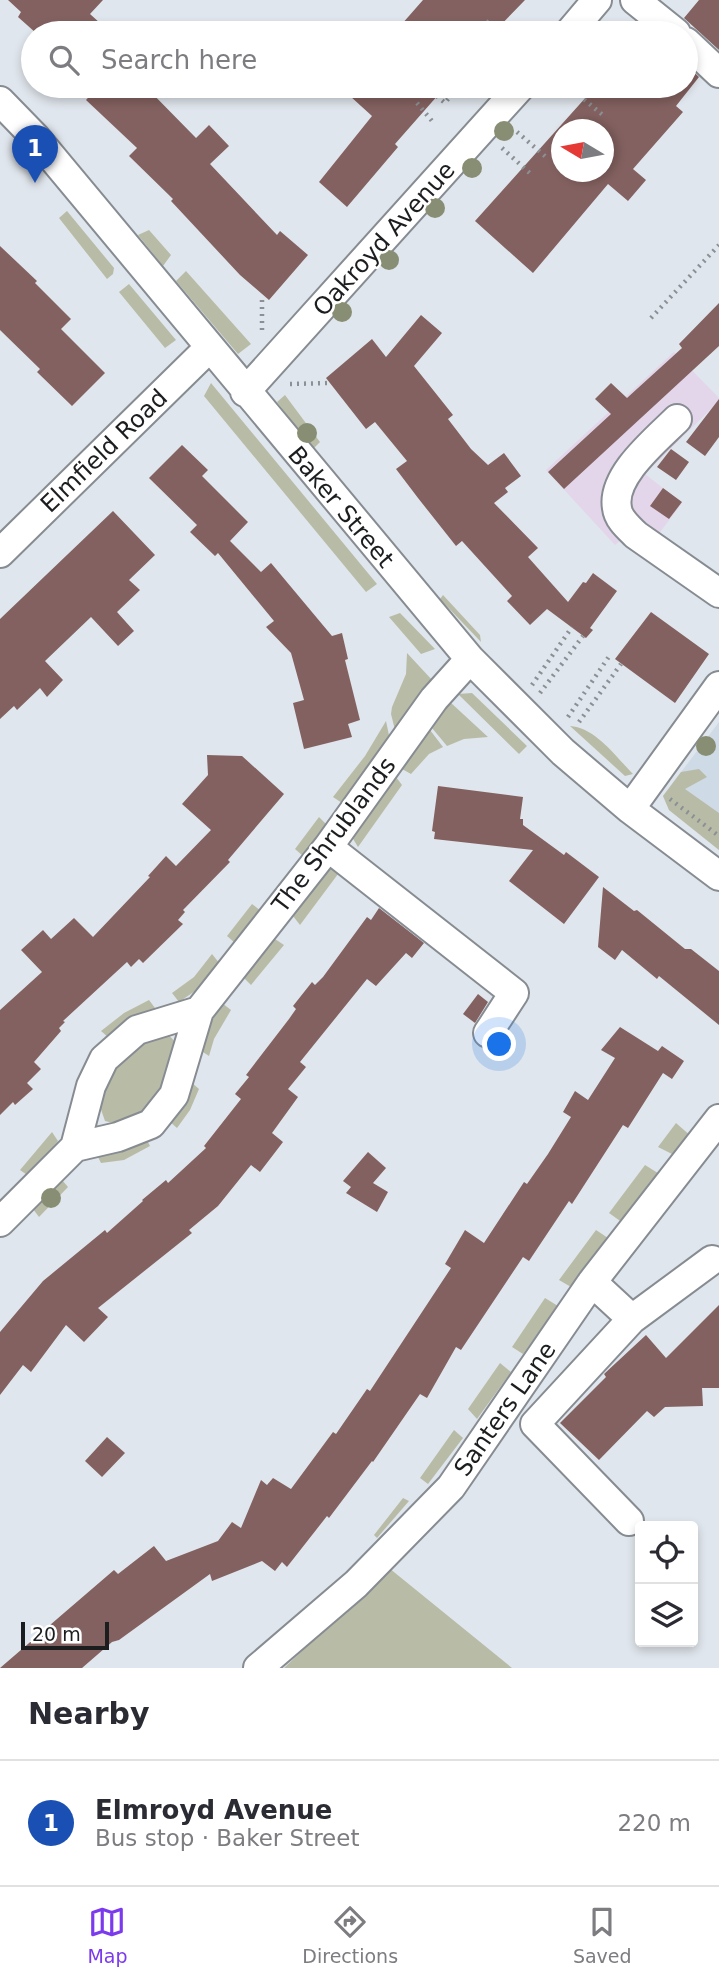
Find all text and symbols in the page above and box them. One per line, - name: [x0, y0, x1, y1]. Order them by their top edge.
- search box: [21, 21, 698, 98]
- icon: search: [45, 41, 83, 79]
- text: Search here: [101, 45, 257, 75]
- north arrow: [551, 119, 614, 182]
- pin: 1: [12, 125, 58, 183]
- street label: Oakroyd Avenue: [307, 156, 461, 322]
- street label: Elmfield Road: [35, 384, 173, 518]
- street label: Baker Street: [282, 441, 400, 573]
- street label: The Shrublands: [266, 752, 402, 919]
- your location: [482, 1027, 516, 1061]
- street label: Santers Lane: [448, 1337, 562, 1481]
- map controls: [635, 1521, 698, 1647]
- button: locate: [635, 1521, 698, 1584]
- button: layers: [635, 1584, 698, 1647]
- scale bar: [21, 1619, 108, 1651]
- text: 20 m: [32, 1623, 81, 1645]
- text: Nearby: [28, 1696, 150, 1731]
- text: Elmroyd Avenue: [95, 1795, 333, 1825]
- text: 1: [43, 1810, 59, 1836]
- text: 220 m: [617, 1810, 691, 1836]
- text: Bus stop · Baker Street: [95, 1825, 359, 1851]
- tab: Map: [87, 1903, 128, 1967]
- tab: Directions: [302, 1903, 398, 1967]
- tab: Saved: [573, 1903, 632, 1967]

